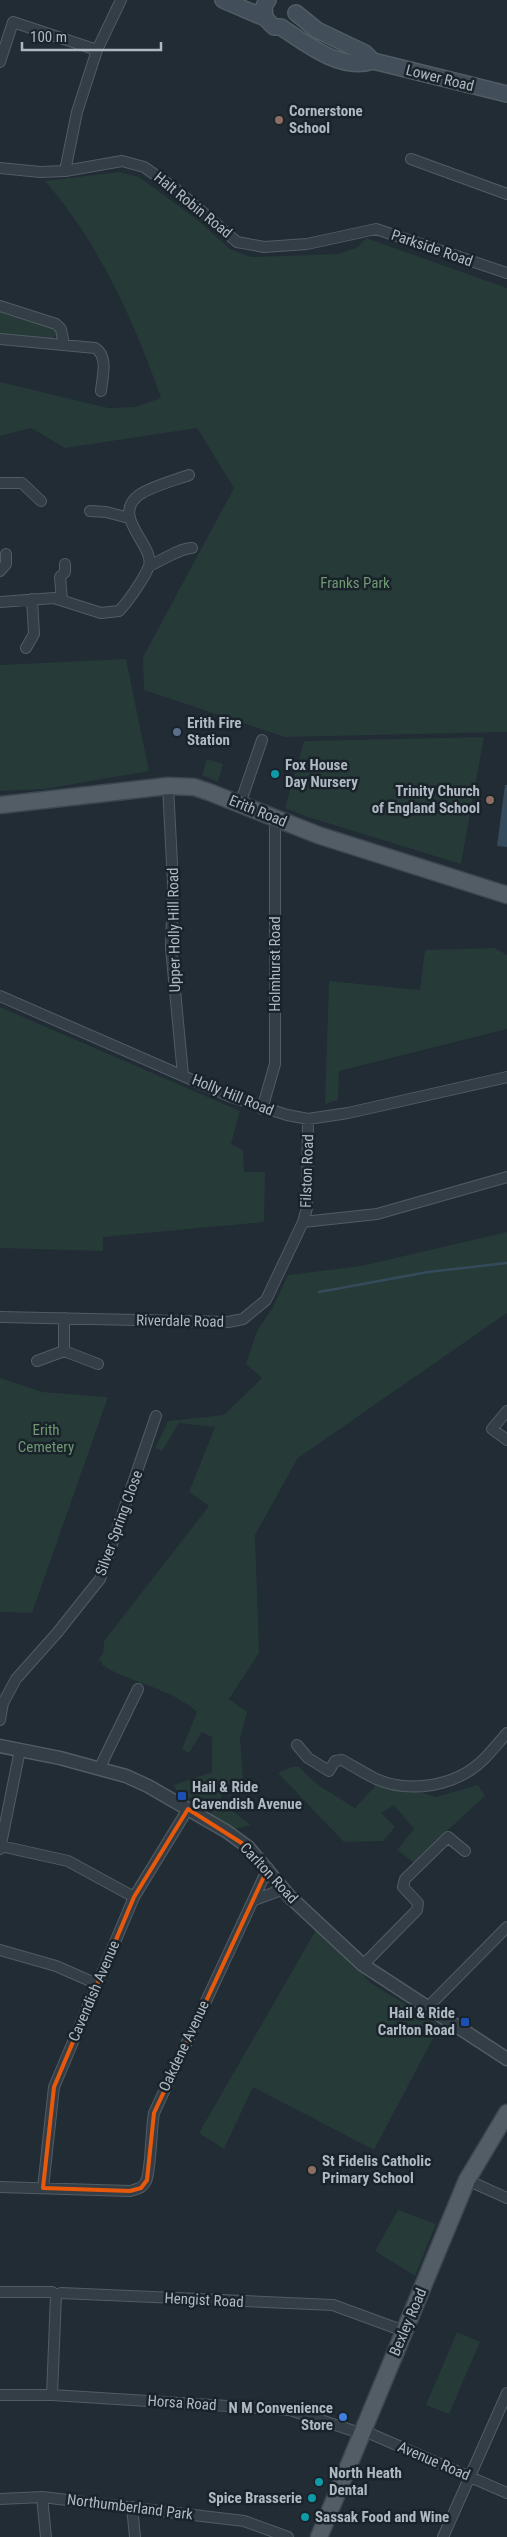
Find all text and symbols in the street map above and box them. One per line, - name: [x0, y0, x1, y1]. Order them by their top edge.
- scale bar: [22, 20, 161, 52]
- text: 100 m: [30, 28, 67, 46]
- street label: Lower Road: [404, 61, 476, 95]
- place label: Cornerstone School: [289, 102, 363, 137]
- marker: Cornerstone School: [273, 114, 285, 126]
- street label: Halt Robin Road: [150, 168, 236, 242]
- street label: Parkside Road: [389, 226, 475, 270]
- park label: Franks Park: [320, 574, 390, 592]
- place label: Erith Fire Station: [187, 714, 241, 749]
- marker: Erith Fire Station: [171, 726, 183, 738]
- place label: Fox House Day Nursery: [285, 756, 358, 791]
- marker: Fox House Day Nursery: [269, 768, 281, 780]
- place label: Trinity Church of England School: [372, 782, 480, 817]
- street label: Erith Road: [226, 791, 290, 831]
- marker: Trinity Church of England School: [484, 794, 496, 806]
- street label: Upper Holly Hill Road: [164, 867, 184, 993]
- street label: Holmhurst Road: [266, 916, 284, 1012]
- street label: Holly Hill Road: [189, 1070, 277, 1120]
- street label: Filston Road: [297, 1134, 317, 1208]
- street label: Riverdale Road: [136, 1311, 224, 1331]
- park label: Erith Cemetery: [18, 1421, 74, 1456]
- street label: Silver Spring Close: [92, 1468, 146, 1578]
- place label: Hail & Ride Cavendish Avenue: [192, 1778, 302, 1813]
- marker: Hail & Ride Cavendish Avenue: [176, 1790, 188, 1802]
- street label: Carlton Road: [236, 1839, 302, 1907]
- street label: Cavendish Avenue: [65, 1938, 123, 2044]
- street label: Oakdene Avenue: [155, 1998, 213, 2094]
- place label: Hail & Ride Carlton Road: [378, 2004, 455, 2039]
- marker: Hail & Ride Carlton Road: [459, 2016, 471, 2028]
- place label: St Fidelis Catholic Primary School: [322, 2152, 431, 2187]
- marker: St Fidelis Catholic Primary School: [306, 2164, 318, 2176]
- street label: Bexley Road: [386, 2285, 430, 2359]
- street label: Hengist Road: [164, 2289, 244, 2311]
- street label: Horsa Road: [147, 2392, 217, 2414]
- place label: N M Convenience Store: [229, 2399, 333, 2434]
- marker: N M Convenience Store: [337, 2411, 349, 2423]
- street label: Avenue Road: [395, 2438, 473, 2484]
- place label: North Heath Dental: [329, 2464, 402, 2499]
- marker: North Heath Dental: [313, 2476, 325, 2488]
- place label: Spice Brasserie: [208, 2489, 302, 2507]
- street label: Northumberland Park: [66, 2490, 194, 2524]
- marker: Spice Brasserie: [306, 2492, 318, 2504]
- place label: Sassak Food and Wine: [315, 2508, 449, 2526]
- marker: Sassak Food and Wine: [299, 2511, 311, 2523]

